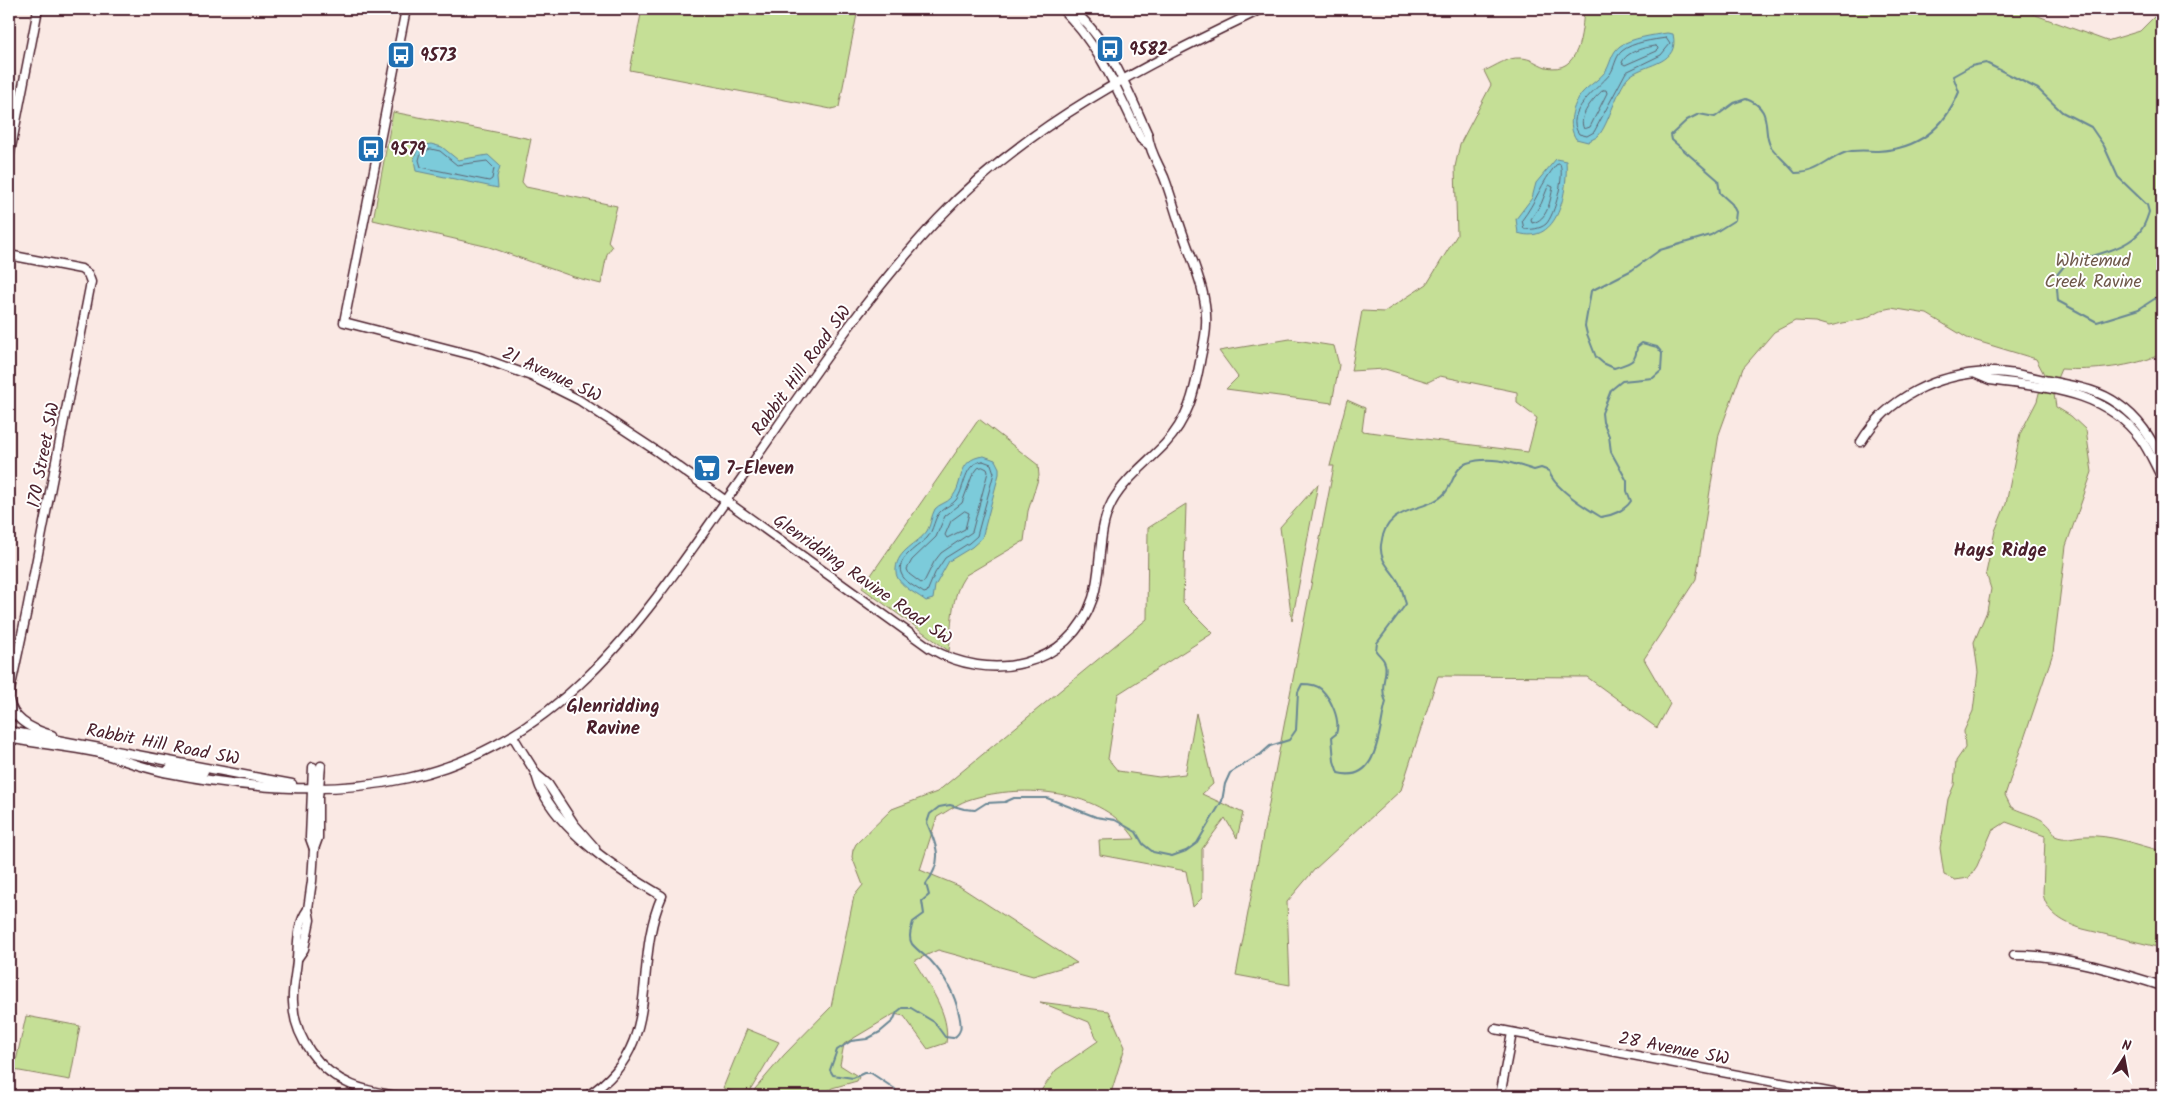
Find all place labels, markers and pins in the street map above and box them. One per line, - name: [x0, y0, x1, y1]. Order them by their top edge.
- bus stop icon: 9582: [1095, 34, 1125, 64]
- place label: 9582: [1129, 36, 1168, 65]
- bus stop icon: 9573: [386, 40, 416, 70]
- place label: 9573: [420, 42, 457, 71]
- bus stop icon: 9579: [356, 134, 386, 164]
- place label: 9579: [390, 136, 426, 165]
- supermarket icon: 7-Eleven: [692, 453, 722, 483]
- place label: 7-Eleven: [726, 455, 794, 484]

